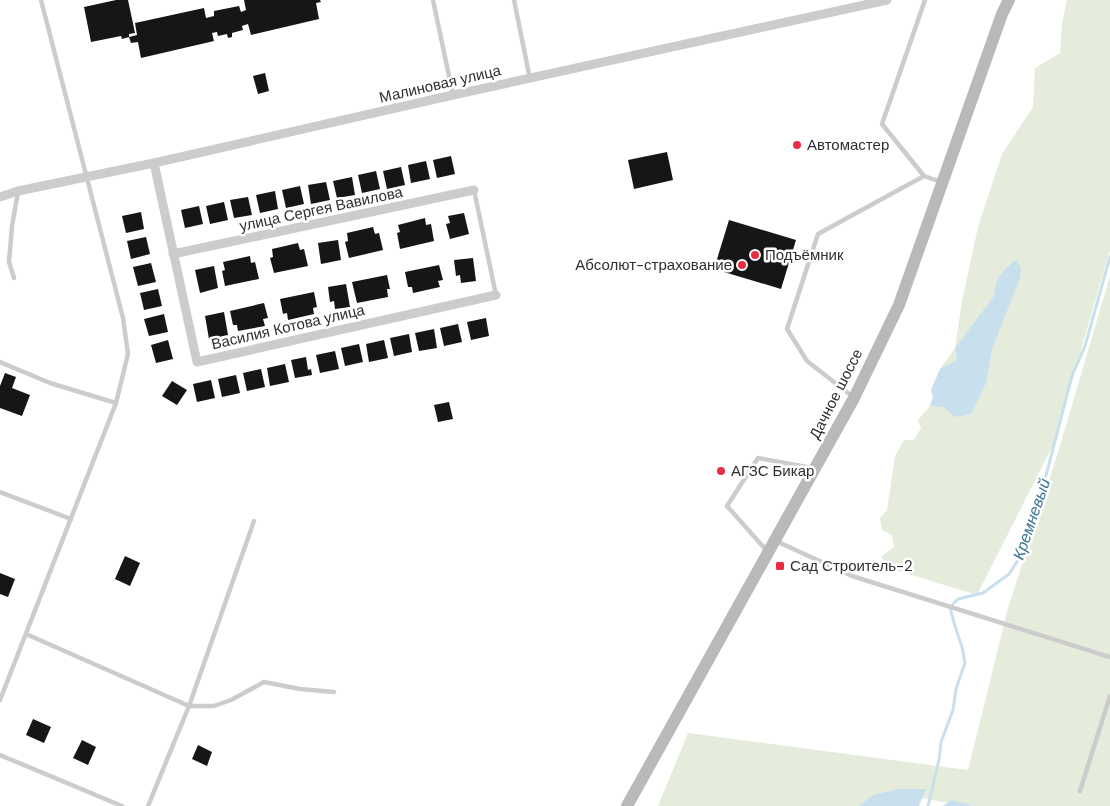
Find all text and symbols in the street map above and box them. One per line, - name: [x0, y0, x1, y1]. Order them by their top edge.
- street label: Малиновая улица: [377, 60, 503, 108]
- place label: Автомастер: [807, 135, 889, 155]
- marker: Автомастер: [791, 139, 803, 151]
- street label: улица Сергея Вавилова: [238, 182, 405, 236]
- place label: Подъёмник: [765, 245, 844, 265]
- marker: Подъёмник: [749, 249, 761, 261]
- place label: Абсолют-страхование: [575, 255, 732, 275]
- marker: Абсолют-страхование: [736, 259, 748, 271]
- street label: Василия Котова улица: [209, 299, 367, 354]
- street label: Дачное шоссе: [805, 346, 867, 442]
- place label: АГЗС Бикар: [731, 461, 814, 481]
- marker: АГЗС Бикар: [715, 465, 727, 477]
- water label: Кремневый: [1008, 476, 1055, 563]
- place label: Сад Строитель-2: [790, 556, 913, 576]
- marker: Сад Строитель-2: [774, 560, 786, 572]

